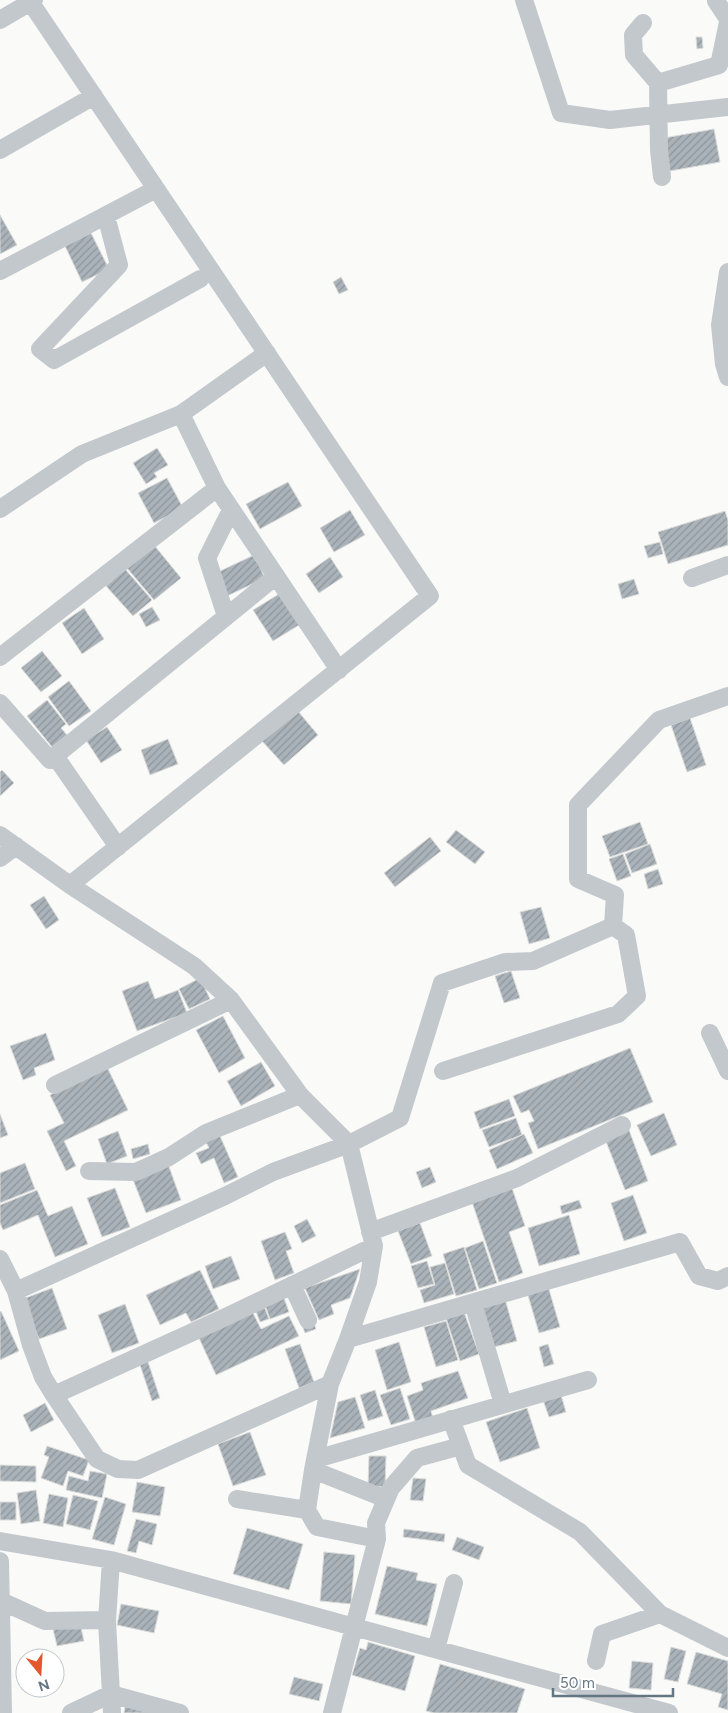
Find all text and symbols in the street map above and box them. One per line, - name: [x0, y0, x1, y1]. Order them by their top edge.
- north arrow: [15, 1648, 65, 1698]
- scale bar: [553, 1666, 673, 1698]
- text: 50 m: [560, 1674, 595, 1692]
- text: N: [36, 1675, 52, 1695]

